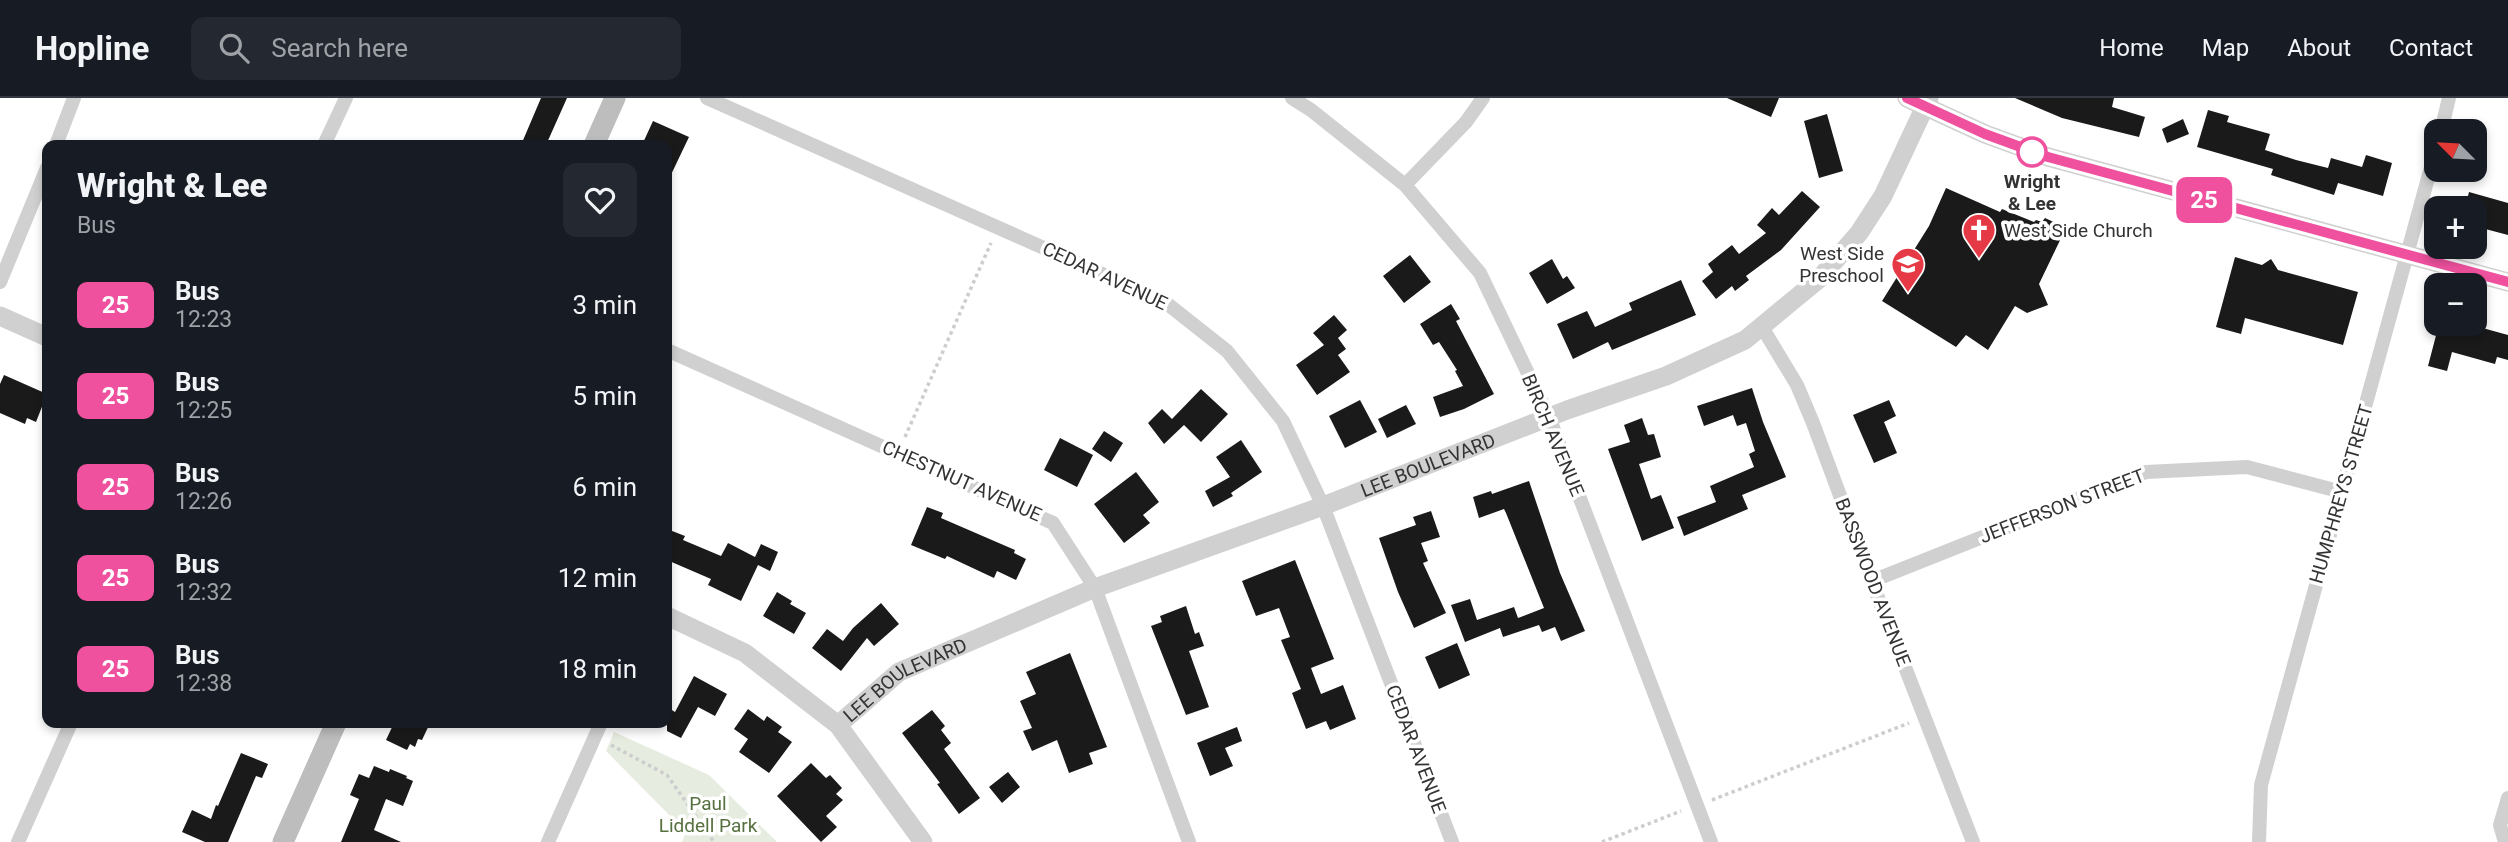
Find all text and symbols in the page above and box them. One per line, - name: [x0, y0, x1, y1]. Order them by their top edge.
- search box: [191, 17, 681, 80]
- text: Hopline: [35, 29, 149, 68]
- icon: search: [215, 29, 253, 67]
- text: Search here: [271, 33, 408, 63]
- text: Home: [2099, 34, 2164, 62]
- text: Map: [2202, 34, 2249, 62]
- text: About: [2287, 34, 2351, 62]
- text: Contact: [2389, 34, 2473, 62]
- north arrow: [2424, 119, 2487, 182]
- map controls: [2424, 119, 2487, 336]
- marker: Wright & Lee: [2017, 137, 2047, 167]
- button: heart: [563, 163, 637, 237]
- text: Wright & Lee: [77, 166, 267, 205]
- place label: Wright & Lee: [2004, 170, 2061, 215]
- line badge: 25: [2172, 177, 2236, 223]
- text: 25: [2190, 186, 2218, 214]
- button: +: [2424, 196, 2487, 259]
- church icon: West Side Church: [1960, 211, 1998, 260]
- text: Bus: [77, 212, 116, 239]
- place label: West Side Church: [2004, 219, 2153, 242]
- street label: CEDAR AVENUE: [1039, 237, 1171, 315]
- place label: West Side Preschool: [1799, 242, 1884, 287]
- school or university icon: West Side Preschool: [1889, 245, 1927, 294]
- button: −: [2424, 273, 2487, 336]
- text: Bus: [175, 276, 220, 306]
- text: 3 min: [572, 290, 637, 320]
- text: 25: [102, 291, 129, 319]
- text: 12:23: [175, 306, 232, 333]
- text: Bus: [175, 367, 220, 397]
- street label: BIRCH AVENUE: [1517, 370, 1589, 500]
- text: 5 min: [572, 381, 637, 411]
- text: 25: [102, 382, 129, 410]
- text: 12:25: [175, 397, 232, 424]
- street label: HUMPHREYS STREET: [2304, 402, 2378, 586]
- street label: LEE BOULEVARD: [1357, 428, 1499, 502]
- street label: CHESTNUT AVENUE: [879, 436, 1045, 527]
- text: Bus: [175, 458, 220, 488]
- street label: JEFFERSON STREET: [1976, 464, 2148, 548]
- text: 6 min: [572, 472, 637, 502]
- text: 25: [102, 473, 129, 501]
- text: 12:26: [175, 488, 232, 515]
- street label: BASSWOOD AVENUE: [1830, 495, 1916, 669]
- text: Bus: [175, 549, 220, 579]
- text: 12 min: [558, 563, 637, 593]
- text: 25: [102, 564, 129, 592]
- text: 12:32: [175, 579, 232, 606]
- street label: LEE BOULEVARD: [838, 633, 970, 727]
- text: Bus: [175, 640, 220, 670]
- text: 18 min: [558, 654, 637, 684]
- text: 25: [102, 655, 129, 683]
- text: 12:38: [175, 670, 232, 697]
- street label: CEDAR AVENUE: [1381, 682, 1451, 817]
- park label: Paul Liddell Park: [659, 792, 758, 837]

